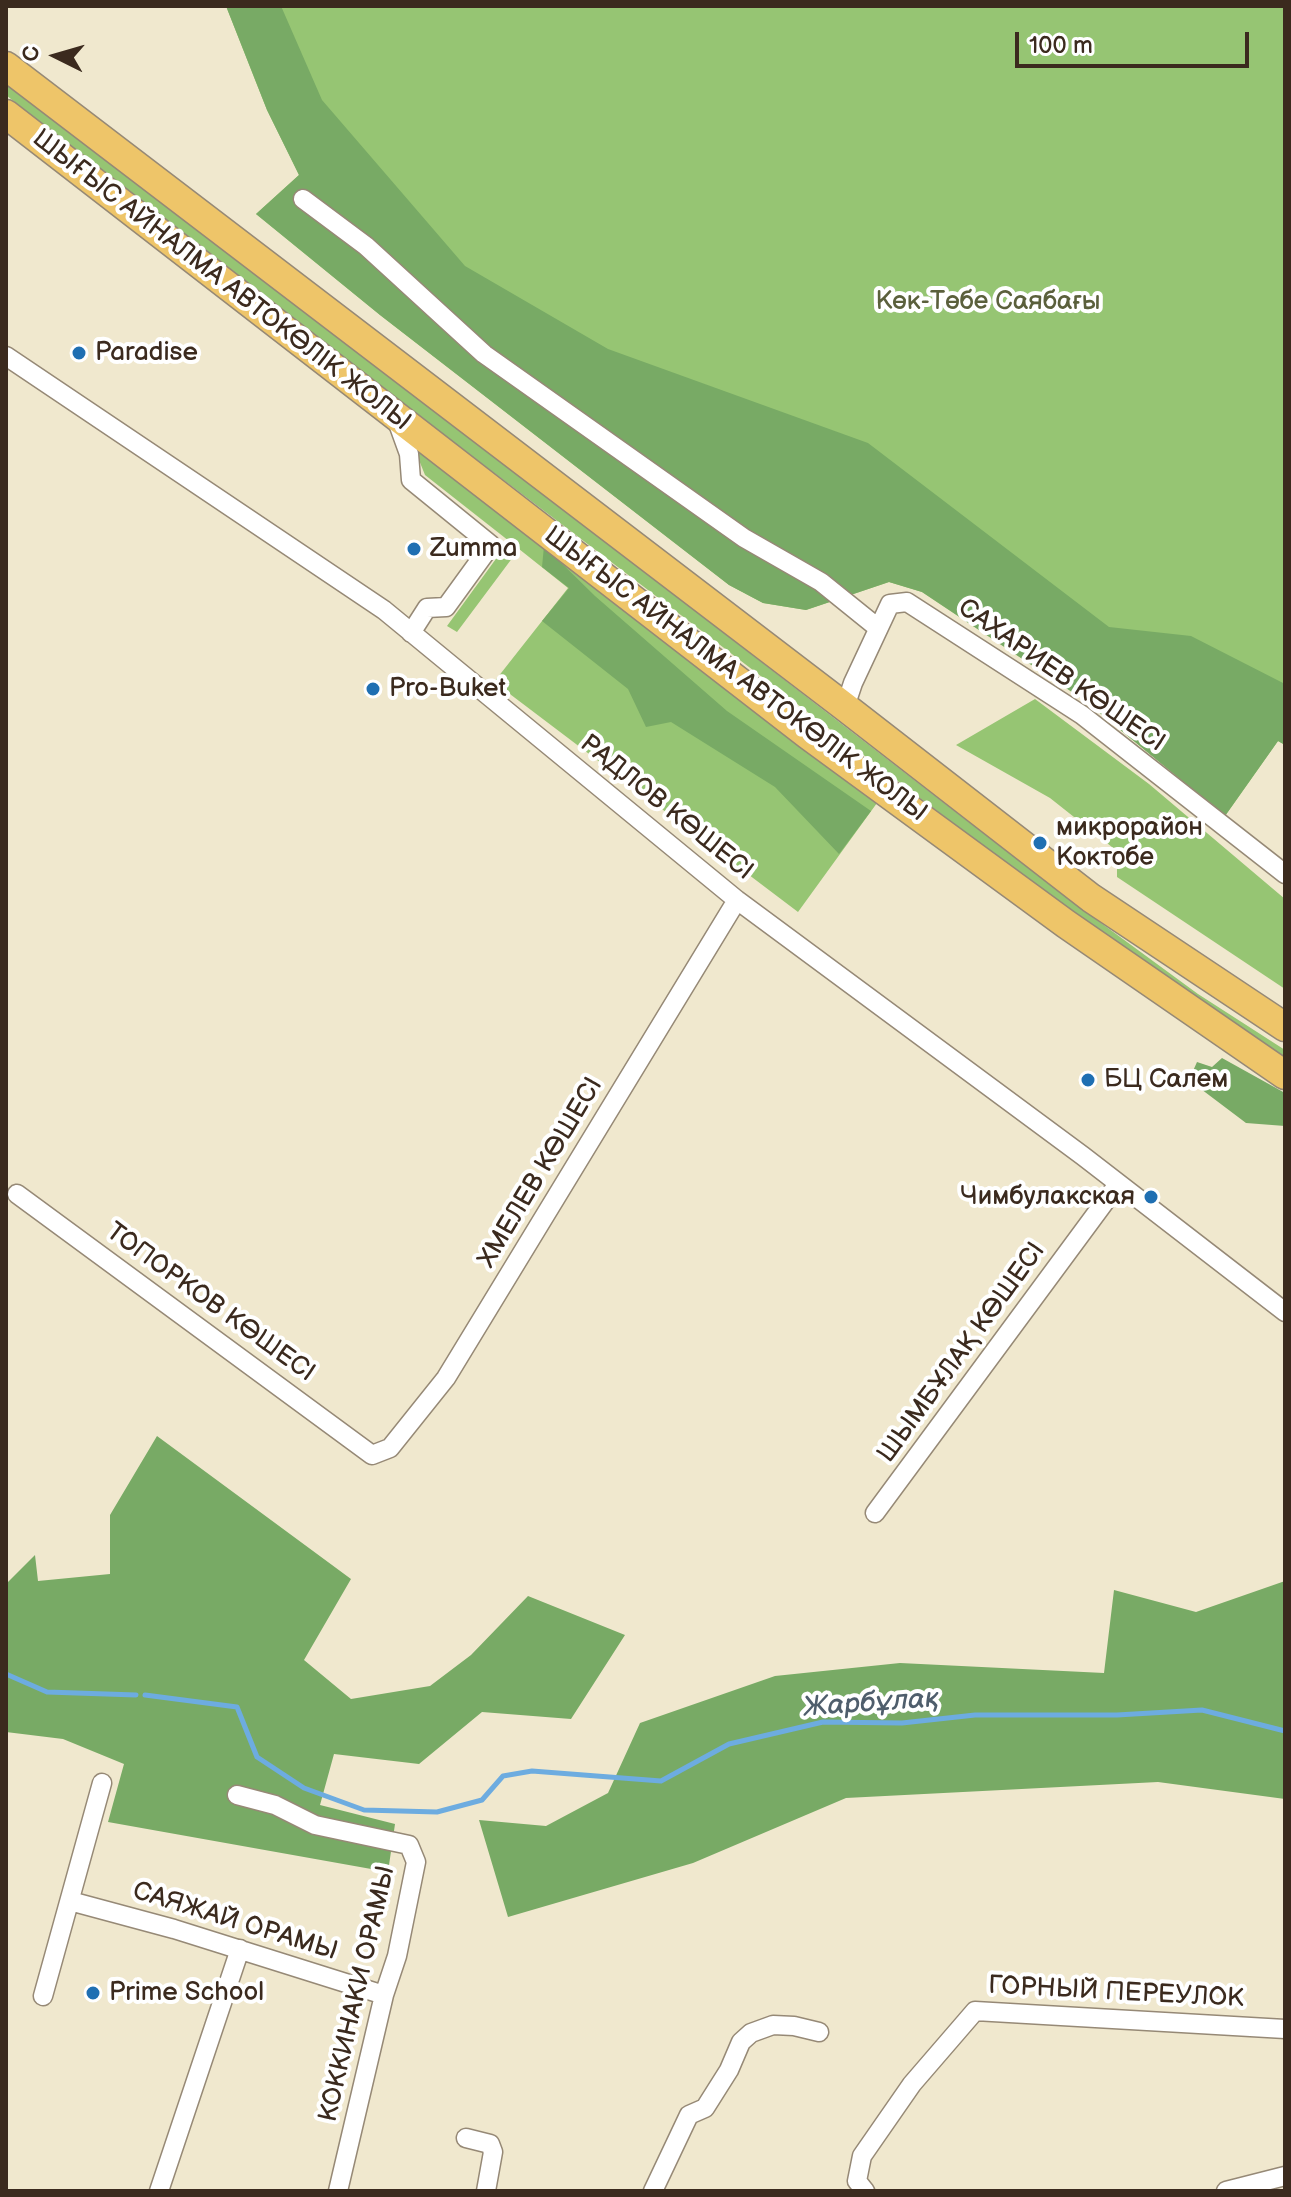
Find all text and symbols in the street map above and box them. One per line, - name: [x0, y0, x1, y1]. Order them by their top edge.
- north arrow: [16, 16, 96, 96]
- scale bar: [1019, 16, 1253, 66]
- text: 100 m: [1029, 31, 1093, 60]
- text: С: [17, 45, 46, 63]
- street label: ШЫҒЫС АЙНАЛМА АВТОКӨЛІК ЖОЛЫ: [26, 124, 416, 438]
- park label: Көк-Төбе Саябағы: [876, 286, 1100, 318]
- place label: Paradise: [95, 337, 198, 369]
- marker: Paradise: [70, 344, 88, 362]
- street label: ШЫҒЫС АЙНАЛМА АВТОКӨЛІК ЖОЛЫ: [537, 521, 933, 829]
- place label: Zumma: [430, 533, 518, 565]
- marker: Zumma: [405, 540, 423, 558]
- street label: САХАРИЕВ КӨШЕСІ: [951, 593, 1171, 759]
- place label: Pro-Buket: [389, 673, 506, 705]
- marker: Pro-Buket: [364, 680, 382, 698]
- street label: РАДЛОВ КӨШЕСІ: [573, 729, 759, 887]
- place label: микрорайон Коктобе: [1056, 812, 1203, 874]
- marker: микрорайон Коктобе: [1031, 834, 1049, 852]
- place label: БЦ Салем: [1104, 1064, 1228, 1096]
- marker: БЦ Салем: [1079, 1071, 1097, 1089]
- street label: ХМЕЛЕВ КӨШЕСІ: [472, 1072, 610, 1274]
- place label: Чимбулакская: [960, 1181, 1135, 1213]
- marker: Чимбулакская: [1142, 1188, 1160, 1206]
- street label: ТОПОРКОВ КӨШЕСІ: [100, 1217, 320, 1389]
- street label: ШЫМБҰЛАҚ КӨШЕСІ: [872, 1237, 1052, 1469]
- water label: Жарбұлақ: [802, 1683, 940, 1725]
- street label: КОККИНАКИ ОРАМЫ: [313, 1863, 403, 2125]
- street label: САЯЖАЙ ОРАМЫ: [129, 1876, 341, 1968]
- street label: ГОРНЫЙ ПЕРЕУЛОК: [988, 1971, 1244, 2015]
- place label: Prime School: [109, 1977, 264, 2009]
- marker: Prime School: [84, 1984, 102, 2002]

